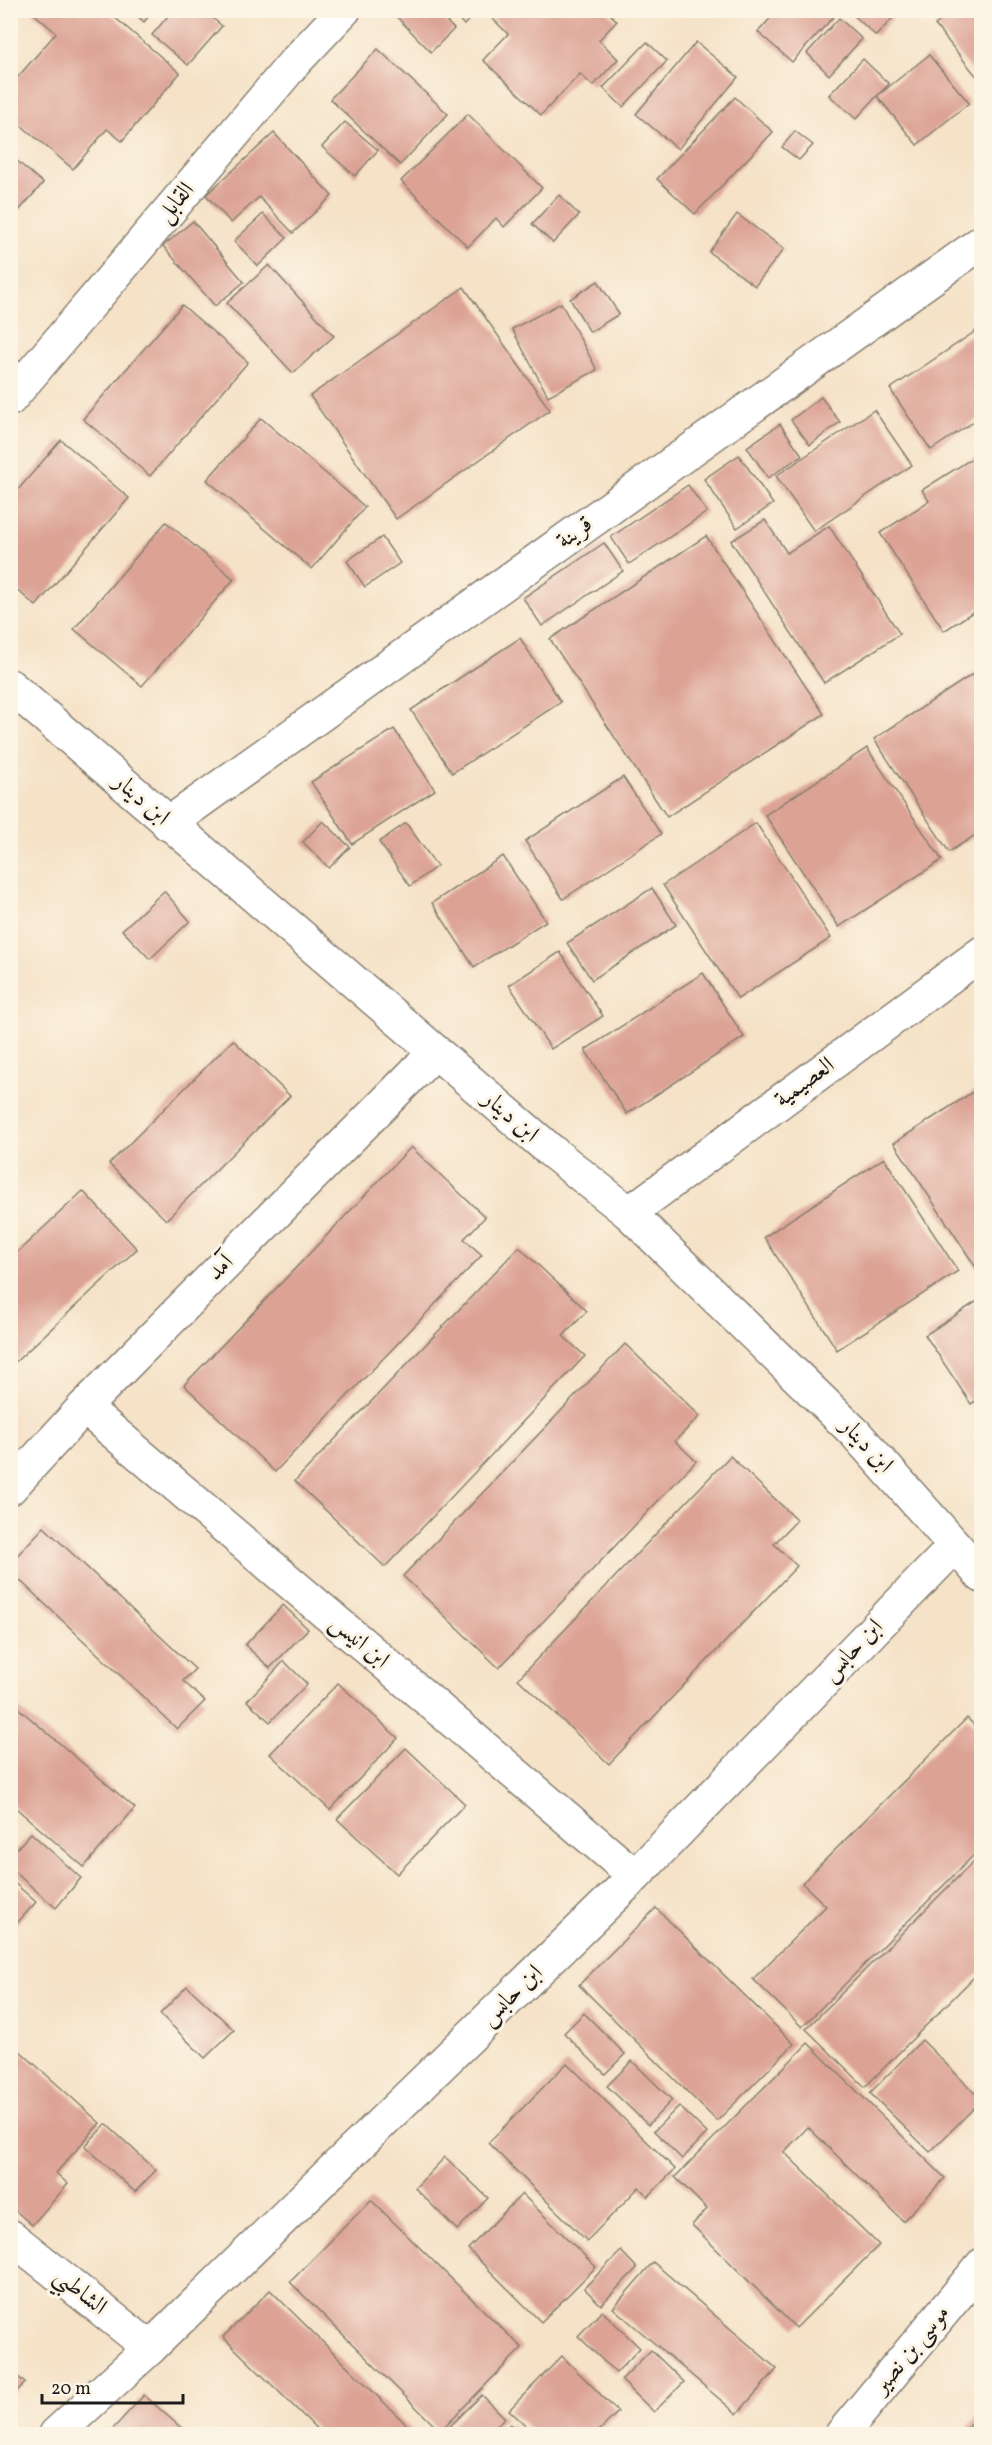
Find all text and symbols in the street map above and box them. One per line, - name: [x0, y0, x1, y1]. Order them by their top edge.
- street label: القابل: [149, 175, 203, 231]
- street label: قرينة: [550, 508, 600, 558]
- street label: ابن دينار: [104, 765, 177, 834]
- street label: العصيمية: [768, 1049, 842, 1117]
- street label: ابن دينار: [473, 1082, 546, 1151]
- street label: آمد: [200, 1245, 244, 1289]
- street label: ابن دينار: [830, 1409, 901, 1481]
- street label: ابن انيس: [322, 1607, 396, 1677]
- street label: ابن حابس: [814, 1612, 892, 1690]
- street label: ابن حابس: [473, 1957, 551, 2035]
- street label: الشاطبي: [44, 2260, 114, 2326]
- street label: موسى بن نصير: [864, 2298, 959, 2404]
- scale bar: [42, 2367, 183, 2405]
- text: 20 m: [51, 2377, 91, 2402]

